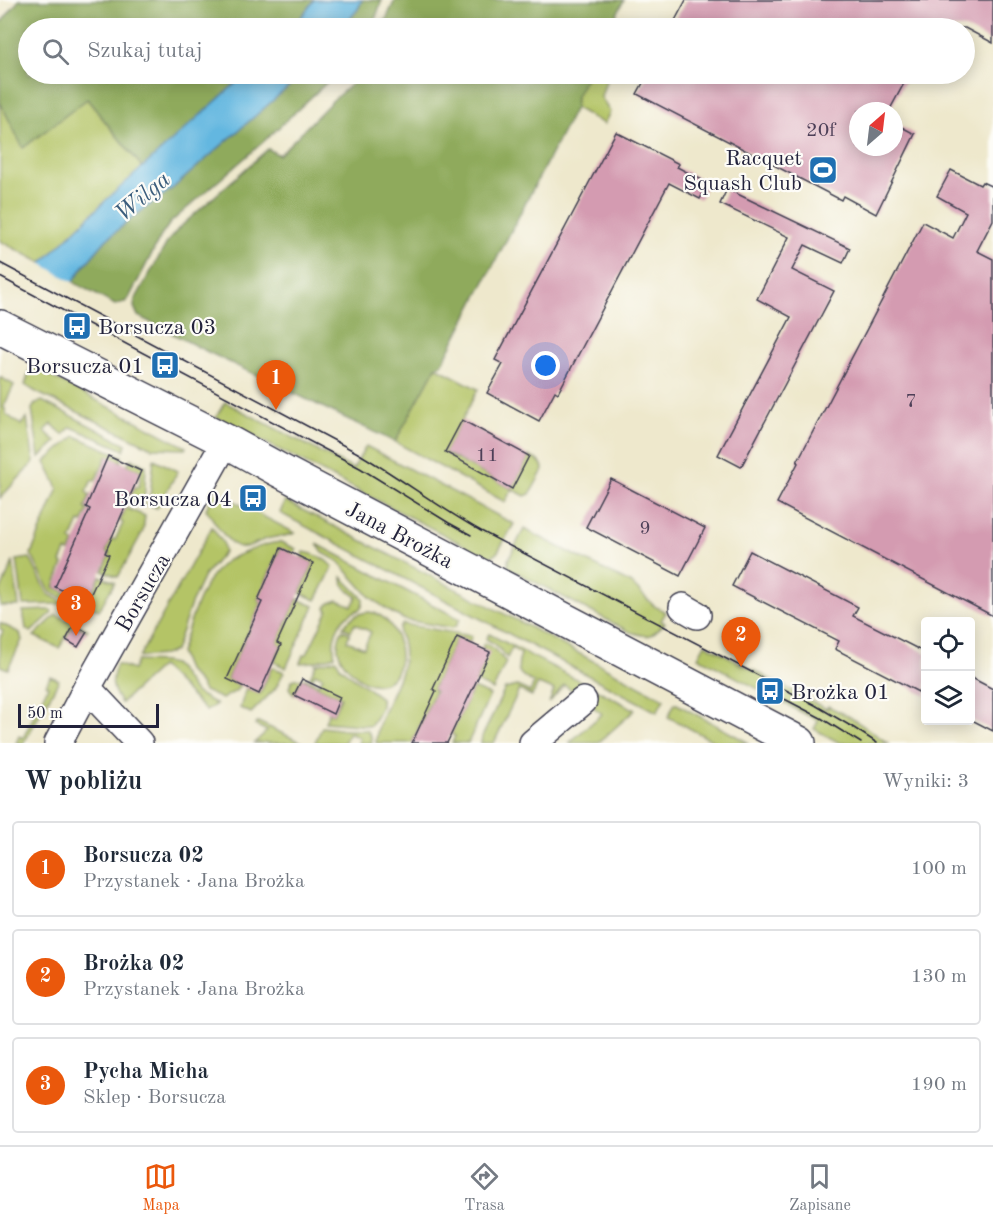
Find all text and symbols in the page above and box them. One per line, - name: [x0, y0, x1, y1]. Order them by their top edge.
- search box: [18, 18, 975, 84]
- icon: search: [39, 35, 72, 68]
- text: Szukaj tutaj: [87, 40, 203, 62]
- north arrow: [849, 102, 903, 156]
- house number: 20f: [806, 121, 837, 141]
- place label: Racquet Squash Club: [683, 148, 802, 195]
- sports icon: Racquet Squash Club: [807, 154, 839, 186]
- water label: Wilga: [111, 168, 176, 227]
- bus stop icon: Borsucza 03: [61, 310, 93, 342]
- place label: Borsucza 03: [98, 317, 216, 339]
- bus stop icon: Borsucza 01: [149, 349, 181, 381]
- your location: [531, 351, 560, 380]
- place label: Borsucza 01: [26, 356, 144, 378]
- pin: 1: [256, 360, 296, 410]
- house number: 7: [905, 392, 917, 412]
- house number: 11: [475, 446, 499, 466]
- bus stop icon: Borsucza 04: [237, 482, 269, 514]
- place label: Borsucza 04: [114, 489, 232, 511]
- street label: Jana Brożka: [341, 498, 457, 573]
- house number: 9: [639, 519, 651, 539]
- street label: Borsucza: [113, 550, 175, 636]
- pin: 3: [56, 586, 96, 636]
- map controls: [921, 617, 975, 725]
- button: locate: [921, 617, 975, 671]
- pin: 2: [722, 618, 760, 667]
- button: layers: [921, 671, 975, 725]
- bus stop icon: Brożka 01: [754, 675, 786, 707]
- place label: Brożka 01: [791, 682, 890, 704]
- scale bar: [18, 701, 159, 728]
- text: 50 m: [27, 706, 63, 722]
- text: W pobliżu: [24, 769, 142, 795]
- text: Wyniki: 3: [882, 772, 969, 792]
- text: Borsucza 02: [83, 845, 204, 867]
- text: 1: [40, 859, 51, 879]
- text: 100 m: [911, 859, 967, 879]
- text: Przystanek · Jana Brożka: [83, 872, 305, 892]
- text: Brożka 02: [83, 953, 185, 975]
- text: 2: [40, 967, 51, 987]
- text: 130 m: [911, 967, 967, 987]
- text: Przystanek · Jana Brożka: [83, 980, 305, 1000]
- text: Pycha Micha: [83, 1061, 209, 1083]
- text: 3: [40, 1075, 51, 1095]
- text: 190 m: [911, 1075, 967, 1095]
- text: Sklep · Borsucza: [83, 1088, 226, 1108]
- tab: Mapa: [142, 1160, 180, 1216]
- tab: Trasa: [464, 1160, 505, 1216]
- tab: Zapisane: [789, 1160, 851, 1216]

